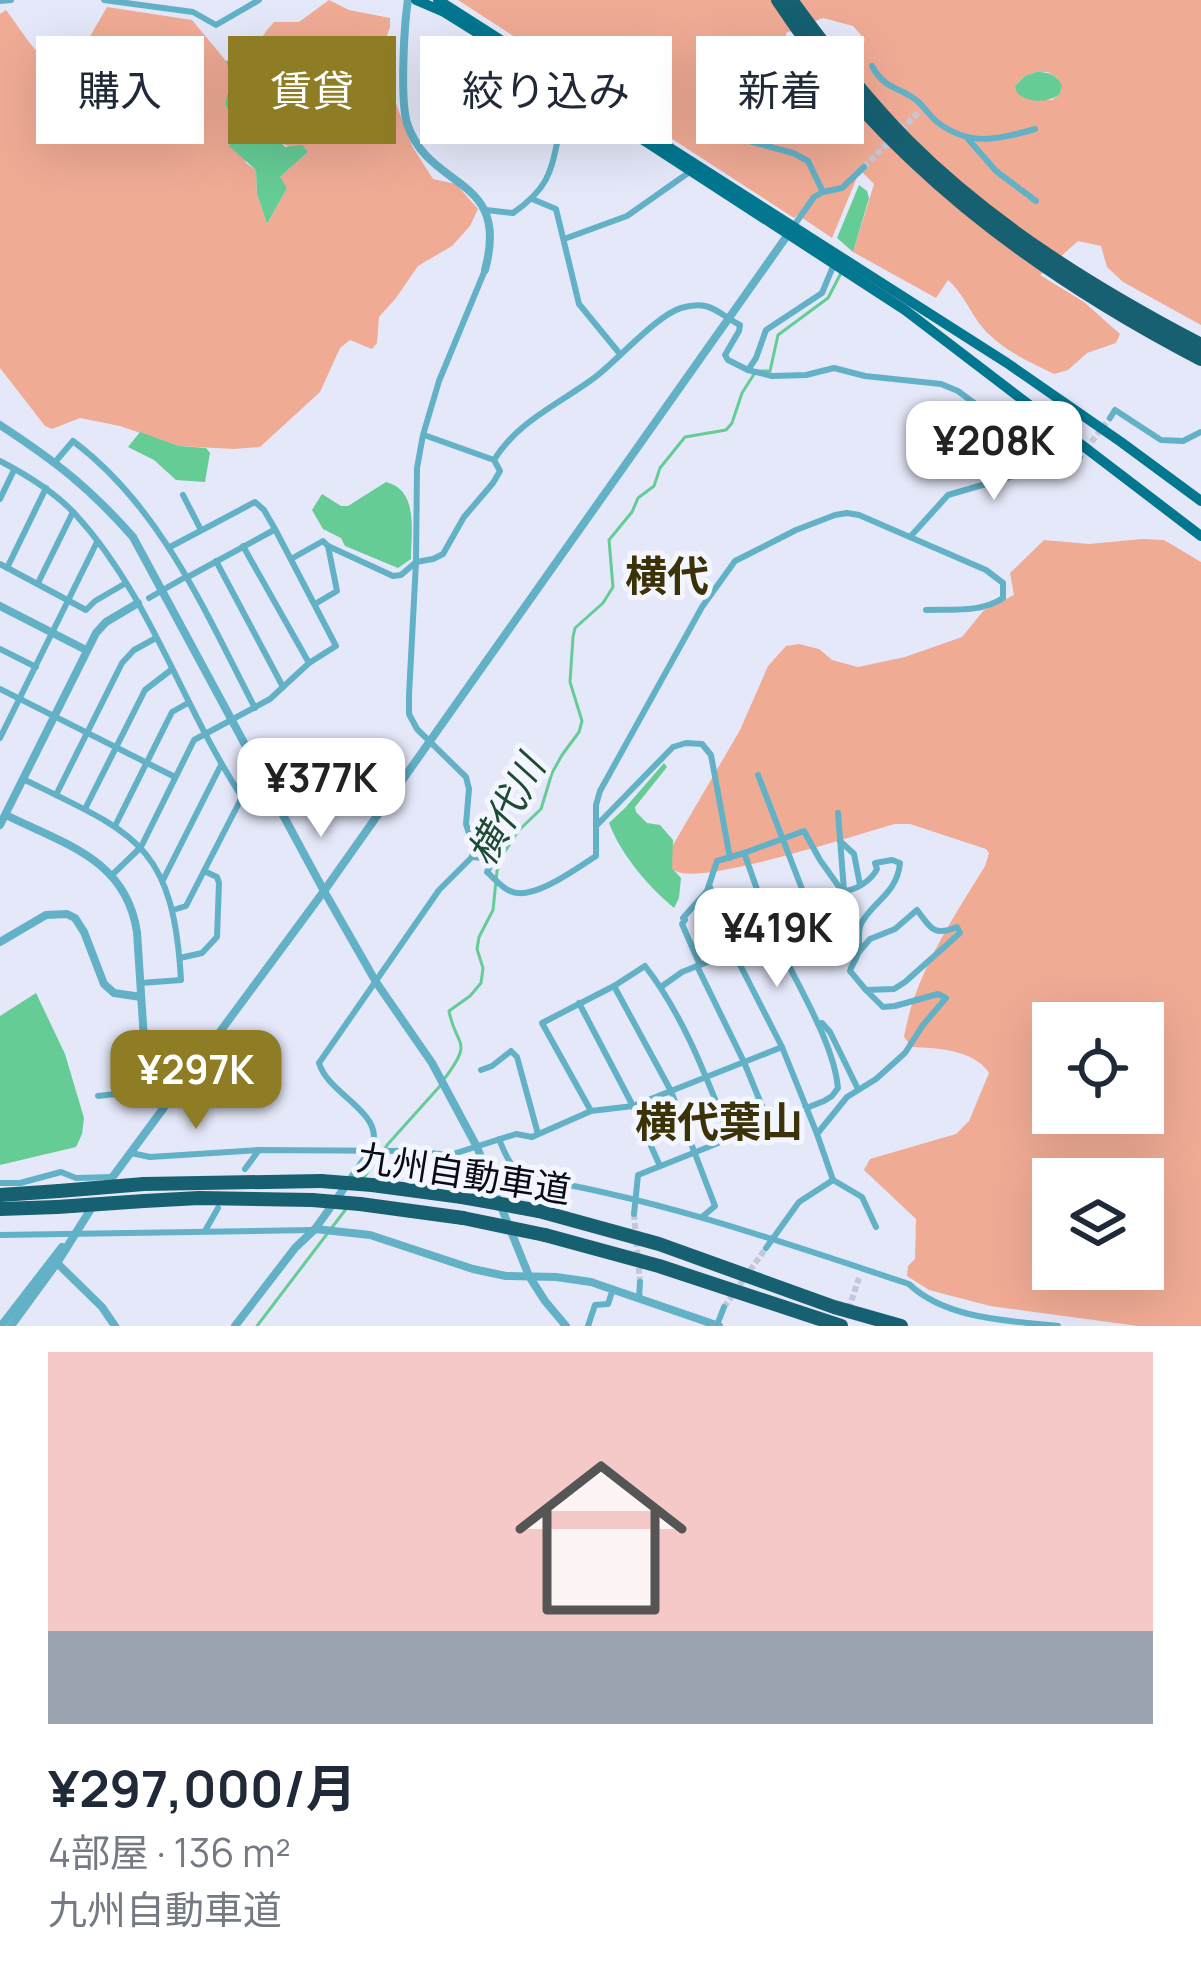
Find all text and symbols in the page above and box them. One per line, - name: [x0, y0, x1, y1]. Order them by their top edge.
- chip: 購入: [36, 36, 204, 144]
- chip: 賃貸: [228, 36, 396, 144]
- chip: 絞り込み: [420, 36, 672, 144]
- chip: 新着: [696, 36, 864, 144]
- pin: ¥208K: [910, 401, 1078, 503]
- text: ¥208K: [933, 413, 1055, 467]
- district label: 横代: [625, 546, 709, 604]
- pin: ¥377K: [237, 738, 405, 840]
- water label: 横代川: [454, 742, 558, 874]
- text: ¥377K: [264, 750, 378, 804]
- pin: ¥419K: [693, 888, 861, 990]
- text: ¥419K: [721, 900, 833, 954]
- map controls: [1032, 1002, 1164, 1290]
- button: locate: [1032, 1002, 1164, 1134]
- pin: ¥297K: [112, 1030, 280, 1132]
- text: ¥297K: [137, 1042, 255, 1096]
- district label: 横代葉山: [635, 1092, 803, 1150]
- street label: 九州自動車道: [353, 1132, 575, 1214]
- button: layers: [1032, 1158, 1164, 1290]
- icon: home: [493, 1430, 709, 1646]
- text: ¥297,000/月: [48, 1753, 357, 1822]
- text: 4部屋 · 136 m²: [48, 1825, 291, 1879]
- text: 九州自動車道: [48, 1882, 282, 1936]

